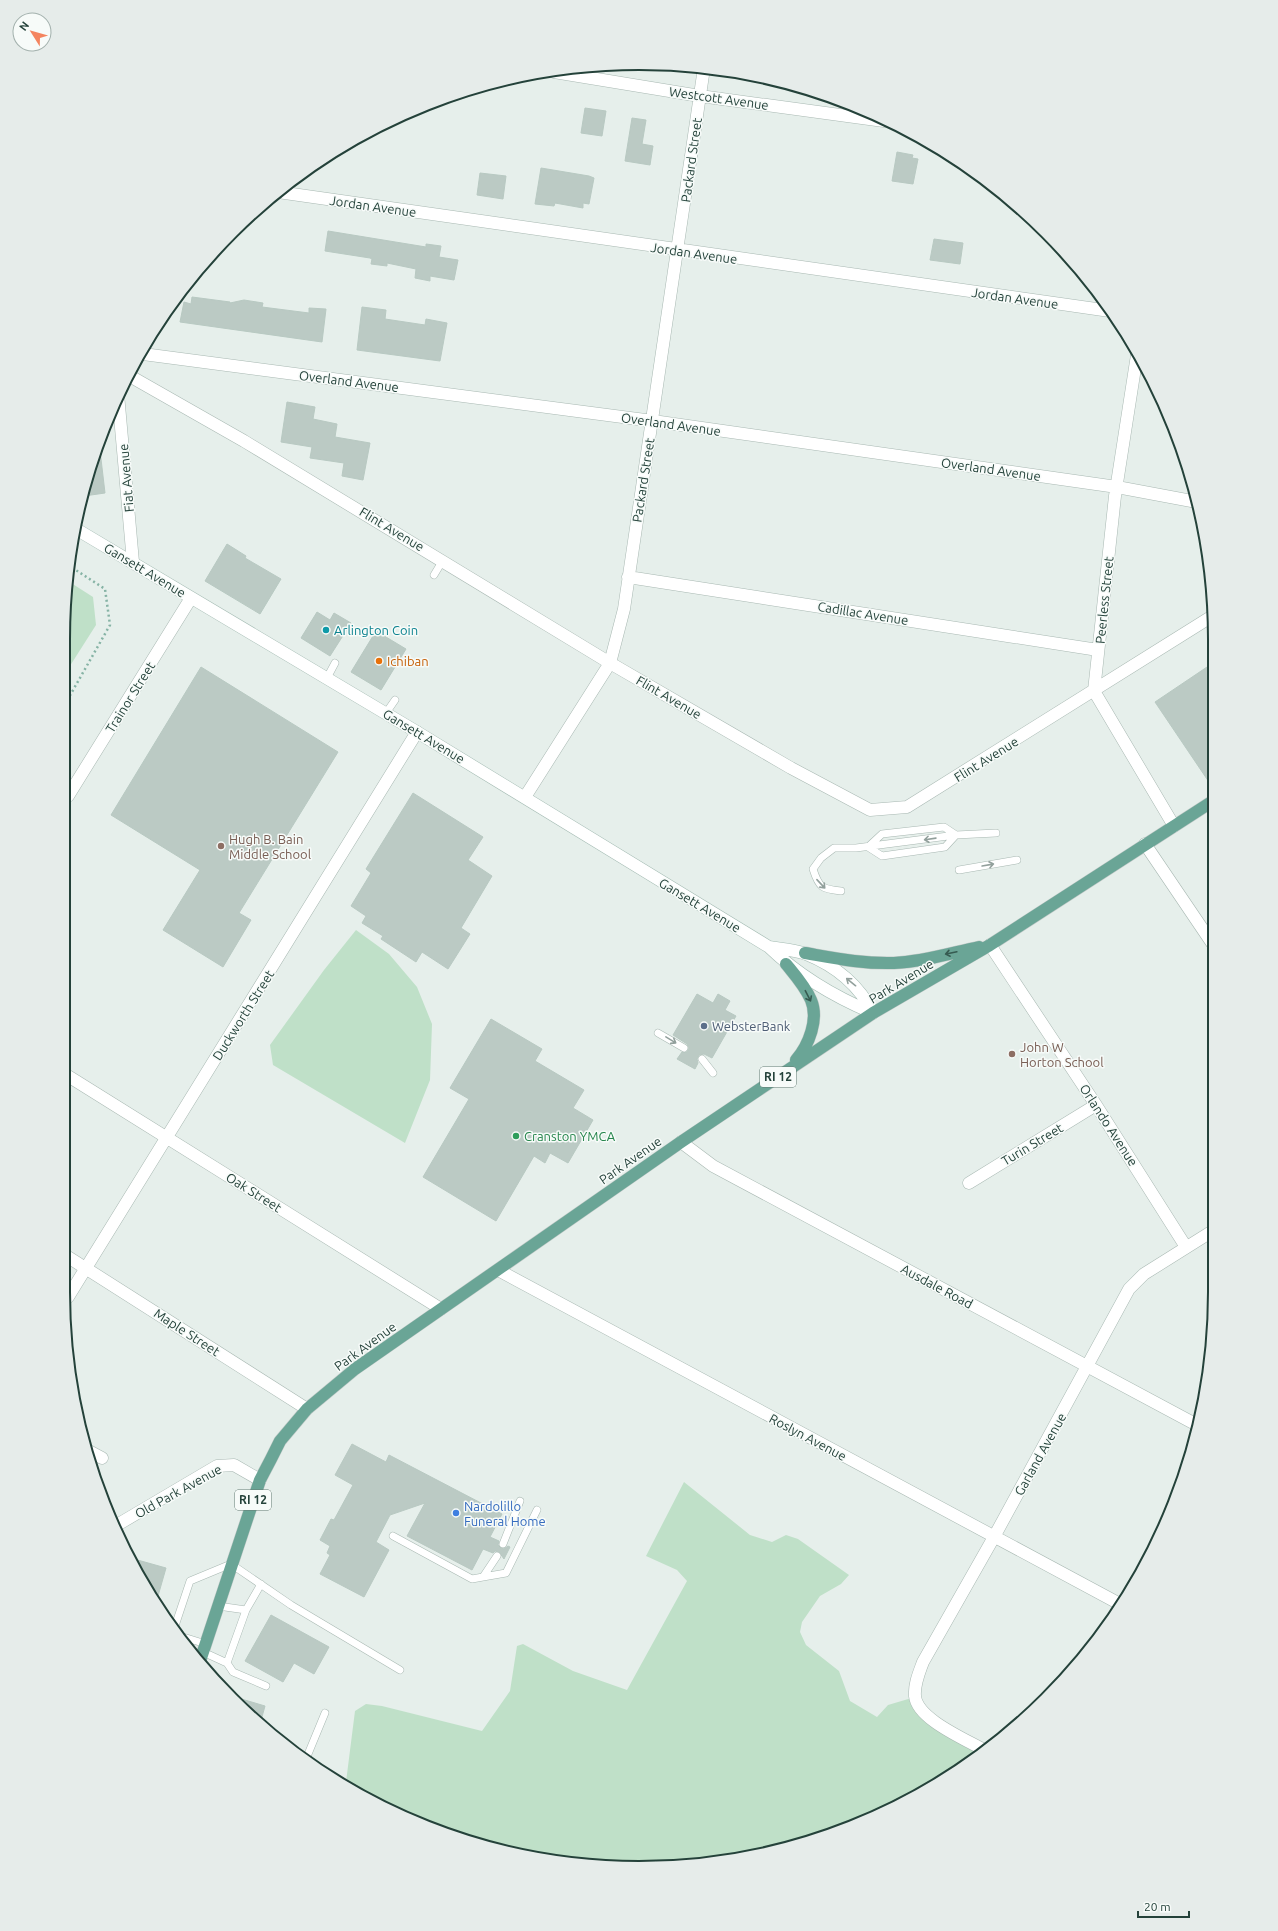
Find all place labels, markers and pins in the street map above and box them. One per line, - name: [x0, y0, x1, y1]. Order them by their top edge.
- place label: Arlington Coin: [334, 623, 418, 637]
- marker: Arlington Coin: [321, 625, 331, 635]
- place label: Ichiban: [387, 654, 429, 668]
- marker: Ichiban: [374, 656, 384, 666]
- place label: Hugh B. Bain Middle School: [229, 832, 312, 861]
- marker: Hugh B. Bain Middle School: [216, 841, 226, 851]
- place label: WebsterBank: [712, 1019, 791, 1033]
- marker: WebsterBank: [699, 1021, 709, 1031]
- place label: John W Horton School: [1020, 1040, 1104, 1069]
- marker: John W Horton School: [1007, 1049, 1017, 1059]
- place label: Cranston YMCA: [524, 1129, 616, 1143]
- marker: Cranston YMCA: [511, 1131, 521, 1141]
- place label: Nardolillo Funeral Home: [464, 1499, 546, 1528]
- marker: Nardolillo Funeral Home: [451, 1508, 461, 1518]

